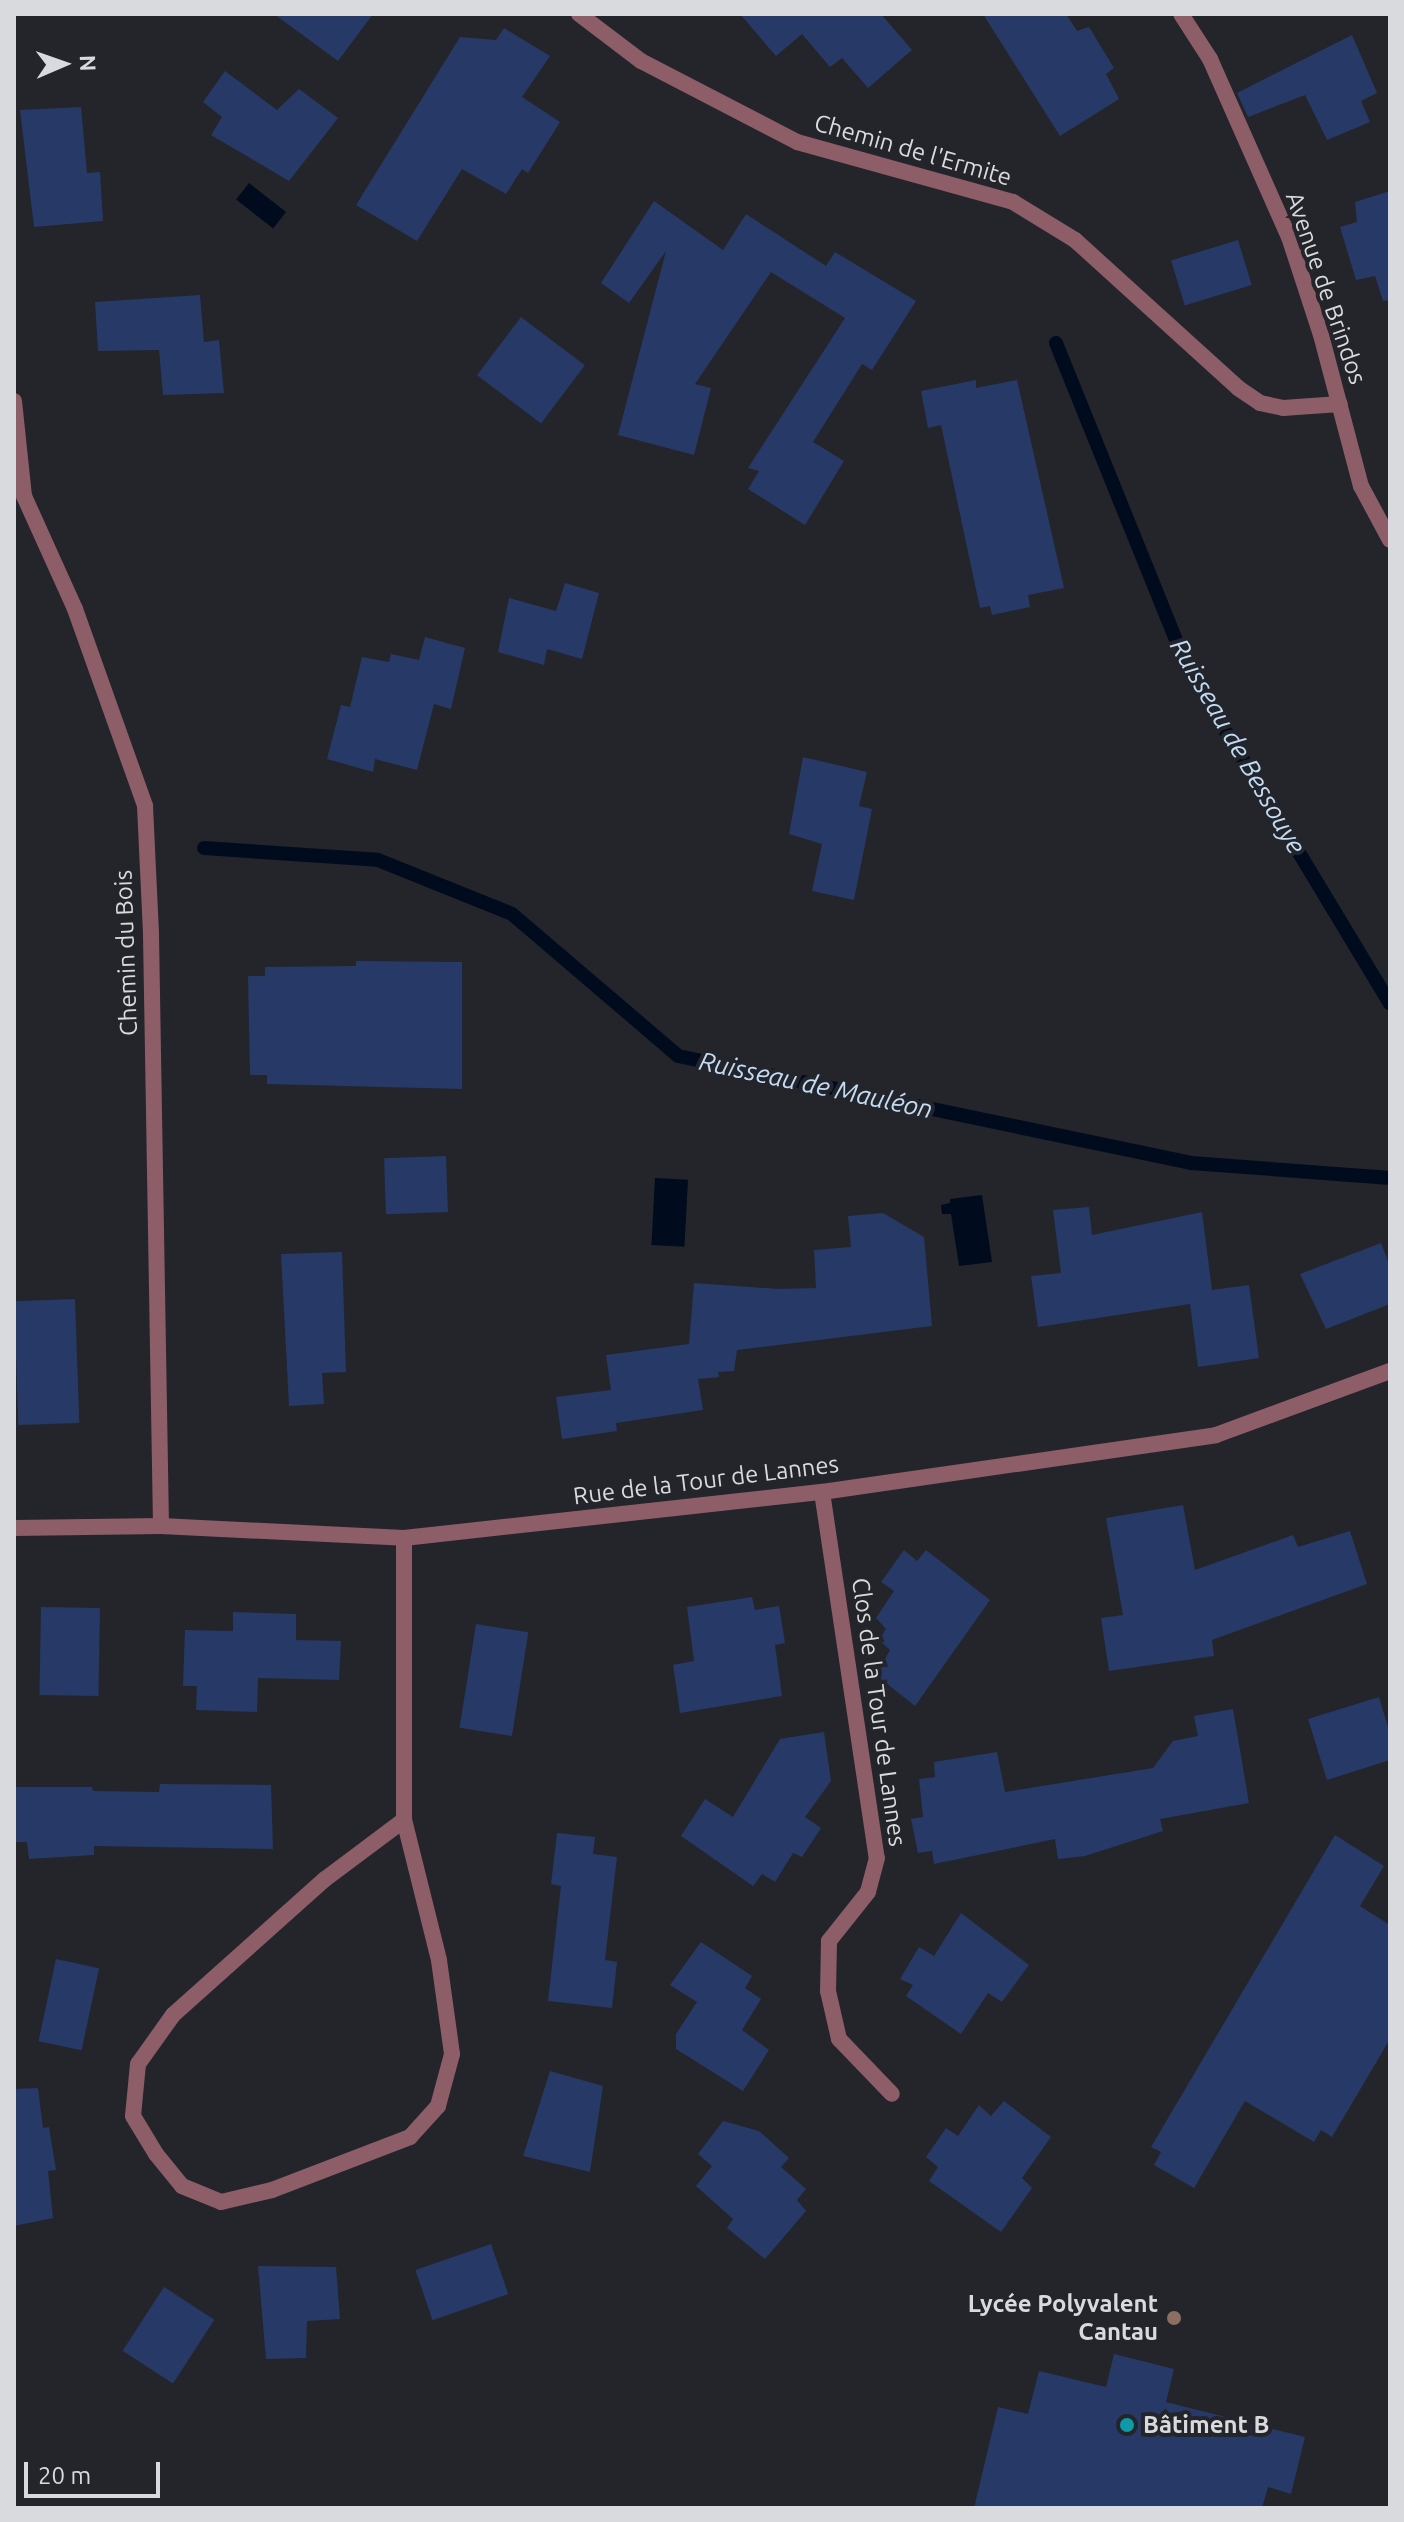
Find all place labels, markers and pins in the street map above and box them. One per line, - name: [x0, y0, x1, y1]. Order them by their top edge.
- place label: Lycée Polyvalent Cantau: [968, 2290, 1158, 2346]
- marker: Lycée Polyvalent Cantau: [1165, 2309, 1183, 2327]
- place label: Bâtiment B: [1143, 2411, 1269, 2439]
- marker: Bâtiment B: [1118, 2416, 1136, 2434]

